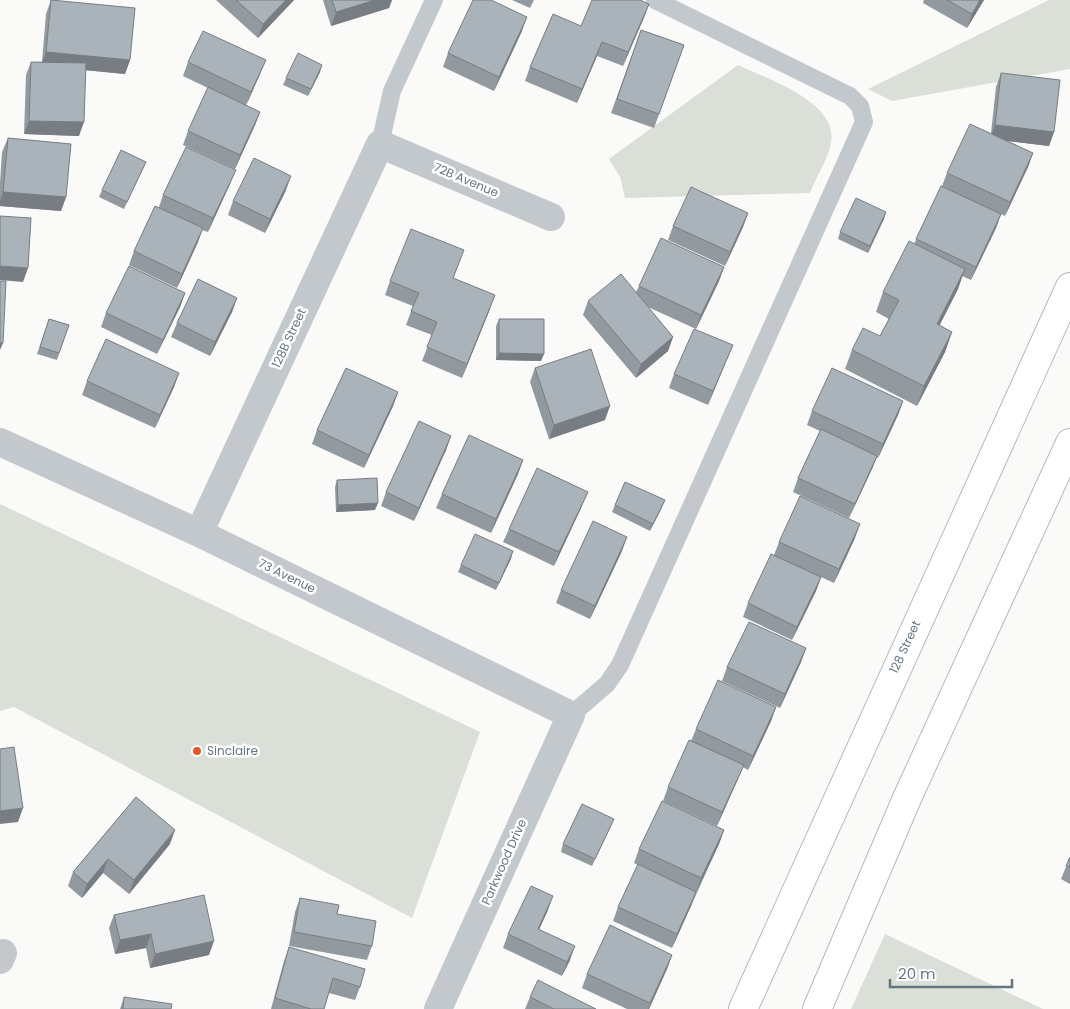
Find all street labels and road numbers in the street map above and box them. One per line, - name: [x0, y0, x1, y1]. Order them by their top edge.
- street label: 72B Avenue: [431, 158, 501, 201]
- street label: 128B Street: [267, 305, 310, 370]
- street label: 73 Avenue: [256, 554, 319, 597]
- street label: 128 Street: [885, 618, 924, 676]
- street label: Parkwood Drive: [477, 816, 530, 907]

